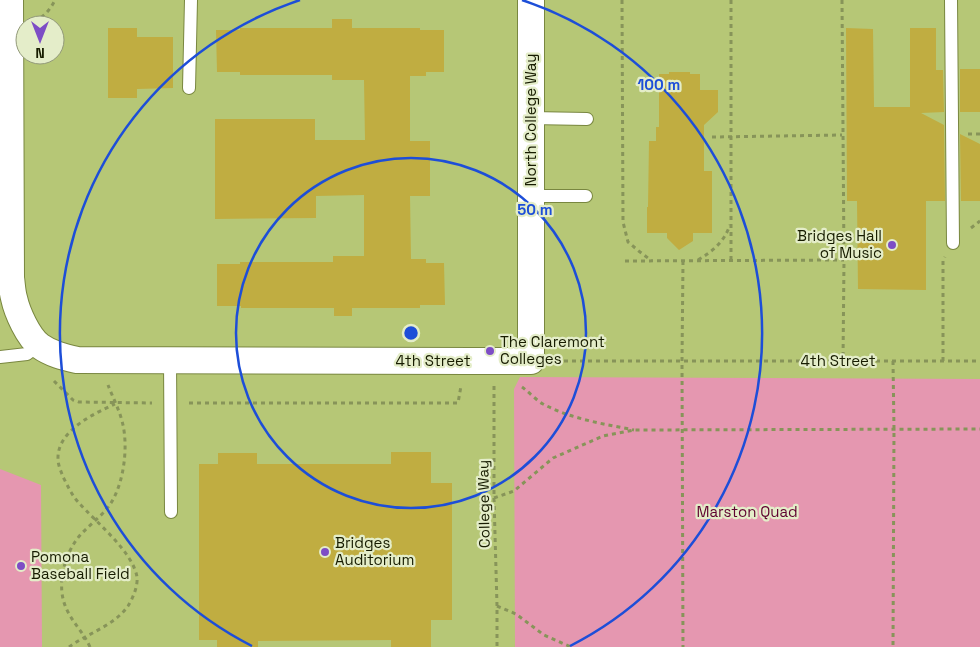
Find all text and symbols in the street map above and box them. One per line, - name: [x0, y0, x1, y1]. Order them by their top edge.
- north arrow: [15, 15, 65, 65]
- text: N: [35, 44, 45, 62]
- street label: North College Way: [521, 54, 540, 186]
- text: 100 m: [638, 75, 680, 94]
- text: 50 m: [517, 200, 553, 219]
- place label: Bridges Hall of Music: [797, 226, 882, 262]
- marker: Bridges Hall of Music: [886, 239, 898, 251]
- centre of rings: [402, 324, 420, 342]
- place label: The Claremont Colleges: [500, 332, 605, 368]
- marker: The Claremont Colleges: [484, 345, 496, 357]
- street label: 4th Street: [395, 351, 471, 370]
- street label: 4th Street: [800, 351, 876, 370]
- street label: College Way: [473, 460, 494, 548]
- park label: Marston Quad: [696, 502, 798, 521]
- place label: Bridges Auditorium: [335, 533, 414, 569]
- marker: Bridges Auditorium: [319, 546, 331, 558]
- place label: Pomona Baseball Field: [31, 547, 130, 583]
- marker: Pomona Baseball Field: [15, 560, 27, 572]

